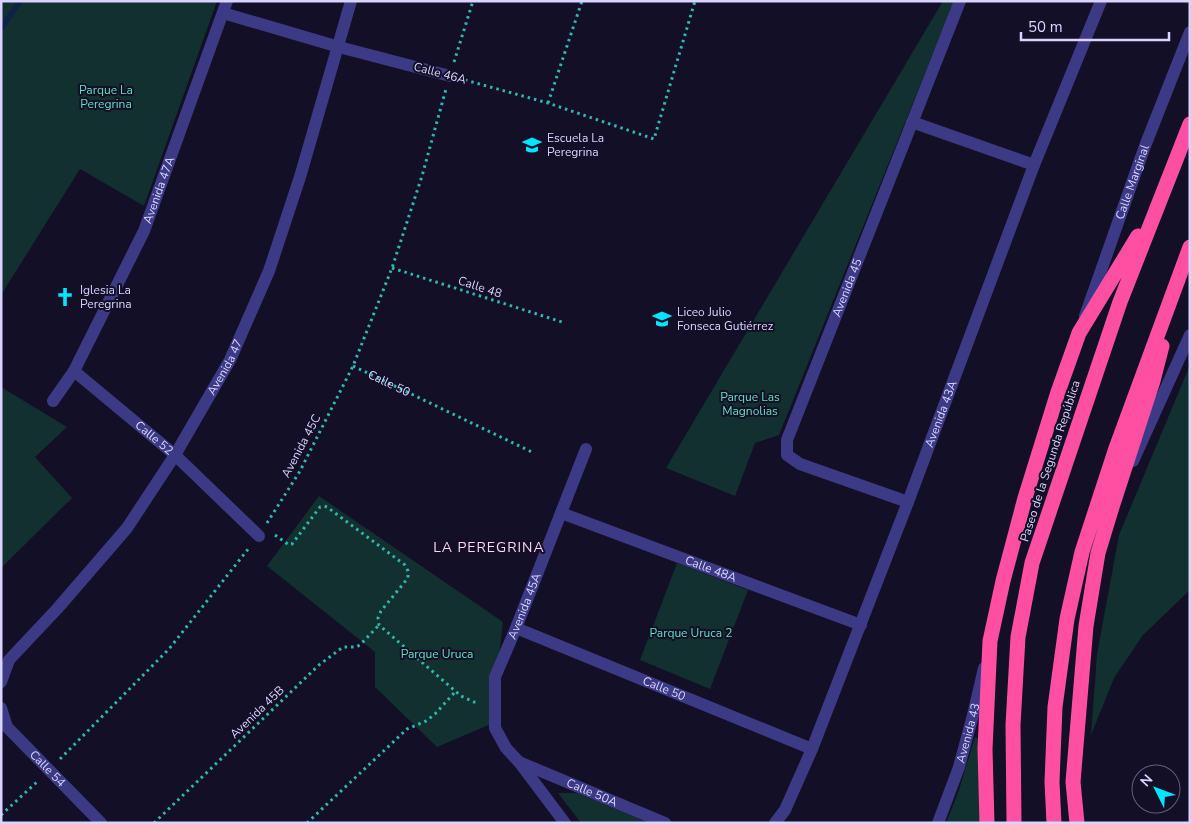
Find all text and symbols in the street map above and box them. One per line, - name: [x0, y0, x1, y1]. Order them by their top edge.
- scale bar: [1021, 10, 1168, 42]
- text: 50 m: [1028, 17, 1063, 37]
- street label: Calle 46A: [412, 58, 468, 88]
- park label: Parque La Peregrina: [79, 82, 133, 112]
- place label: Escuela La Peregrina: [547, 130, 604, 160]
- school or university icon: Escuela La Peregrina: [521, 134, 543, 156]
- street label: Calle Marginal: [1112, 142, 1153, 222]
- street label: Avenida 47A: [139, 154, 178, 226]
- street label: Avenida 45: [828, 256, 866, 319]
- street label: Calle 48: [456, 272, 504, 302]
- place label: Iglesia La Peregrina: [80, 282, 132, 312]
- church icon: Iglesia La Peregrina: [54, 286, 76, 308]
- place label: Liceo Julio Fonseca Gutiérrez: [677, 304, 774, 334]
- school or university icon: Liceo Julio Fonseca Gutiérrez: [651, 308, 673, 330]
- street label: Avenida 47: [203, 337, 246, 398]
- street label: Calle 50: [365, 366, 413, 400]
- street label: Avenida 43A: [921, 378, 961, 450]
- street label: Paseo de la Segunda República: [1016, 378, 1084, 544]
- park label: Parque Las Magnolias: [720, 389, 780, 419]
- street label: Avenida 45C: [278, 412, 324, 480]
- street label: Calle 52: [132, 417, 177, 458]
- district label: LA PEREGRINA: [433, 538, 545, 557]
- street label: Calle 48A: [683, 552, 739, 586]
- street label: Avenida 45A: [504, 570, 545, 642]
- park label: Parque Uruca 2: [650, 625, 733, 641]
- park label: Parque Uruca: [401, 646, 473, 662]
- street label: Calle 50: [640, 673, 688, 705]
- street label: Avenida 45B: [226, 682, 288, 742]
- street label: Avenida 43: [952, 701, 984, 765]
- street label: Calle 54: [26, 747, 69, 790]
- north arrow: [1131, 764, 1181, 814]
- text: N: [1136, 770, 1157, 791]
- street label: Calle 50A: [564, 775, 620, 810]

